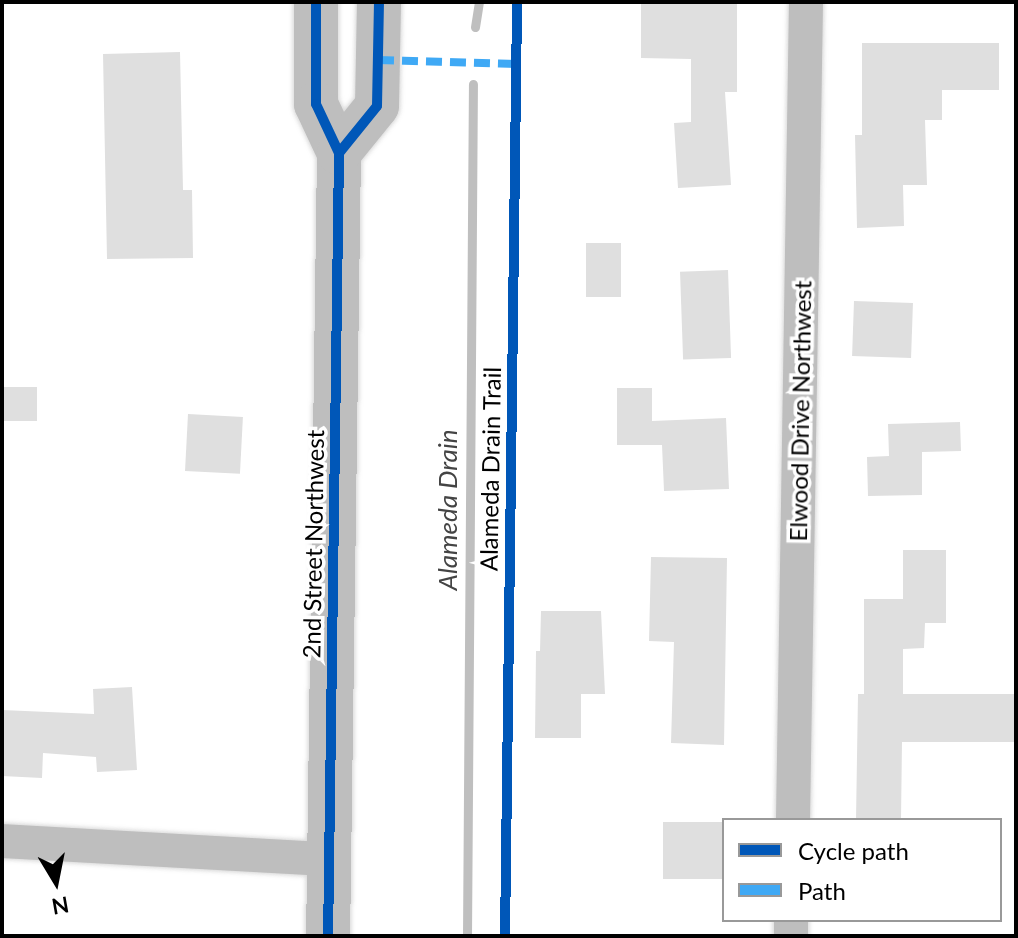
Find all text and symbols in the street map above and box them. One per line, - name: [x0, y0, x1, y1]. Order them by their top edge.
- street label: Elwood Drive Northwest: [783, 280, 817, 542]
- street label: Alameda Drain Trail: [474, 366, 506, 572]
- street label: 2nd Street Northwest: [297, 429, 329, 659]
- water label: Alameda Drain: [432, 430, 464, 590]
- legend: [722, 818, 1002, 922]
- text: Cycle path: [798, 836, 909, 865]
- north arrow: [16, 842, 96, 922]
- text: Path: [798, 876, 846, 905]
- text: N: [50, 891, 71, 921]

